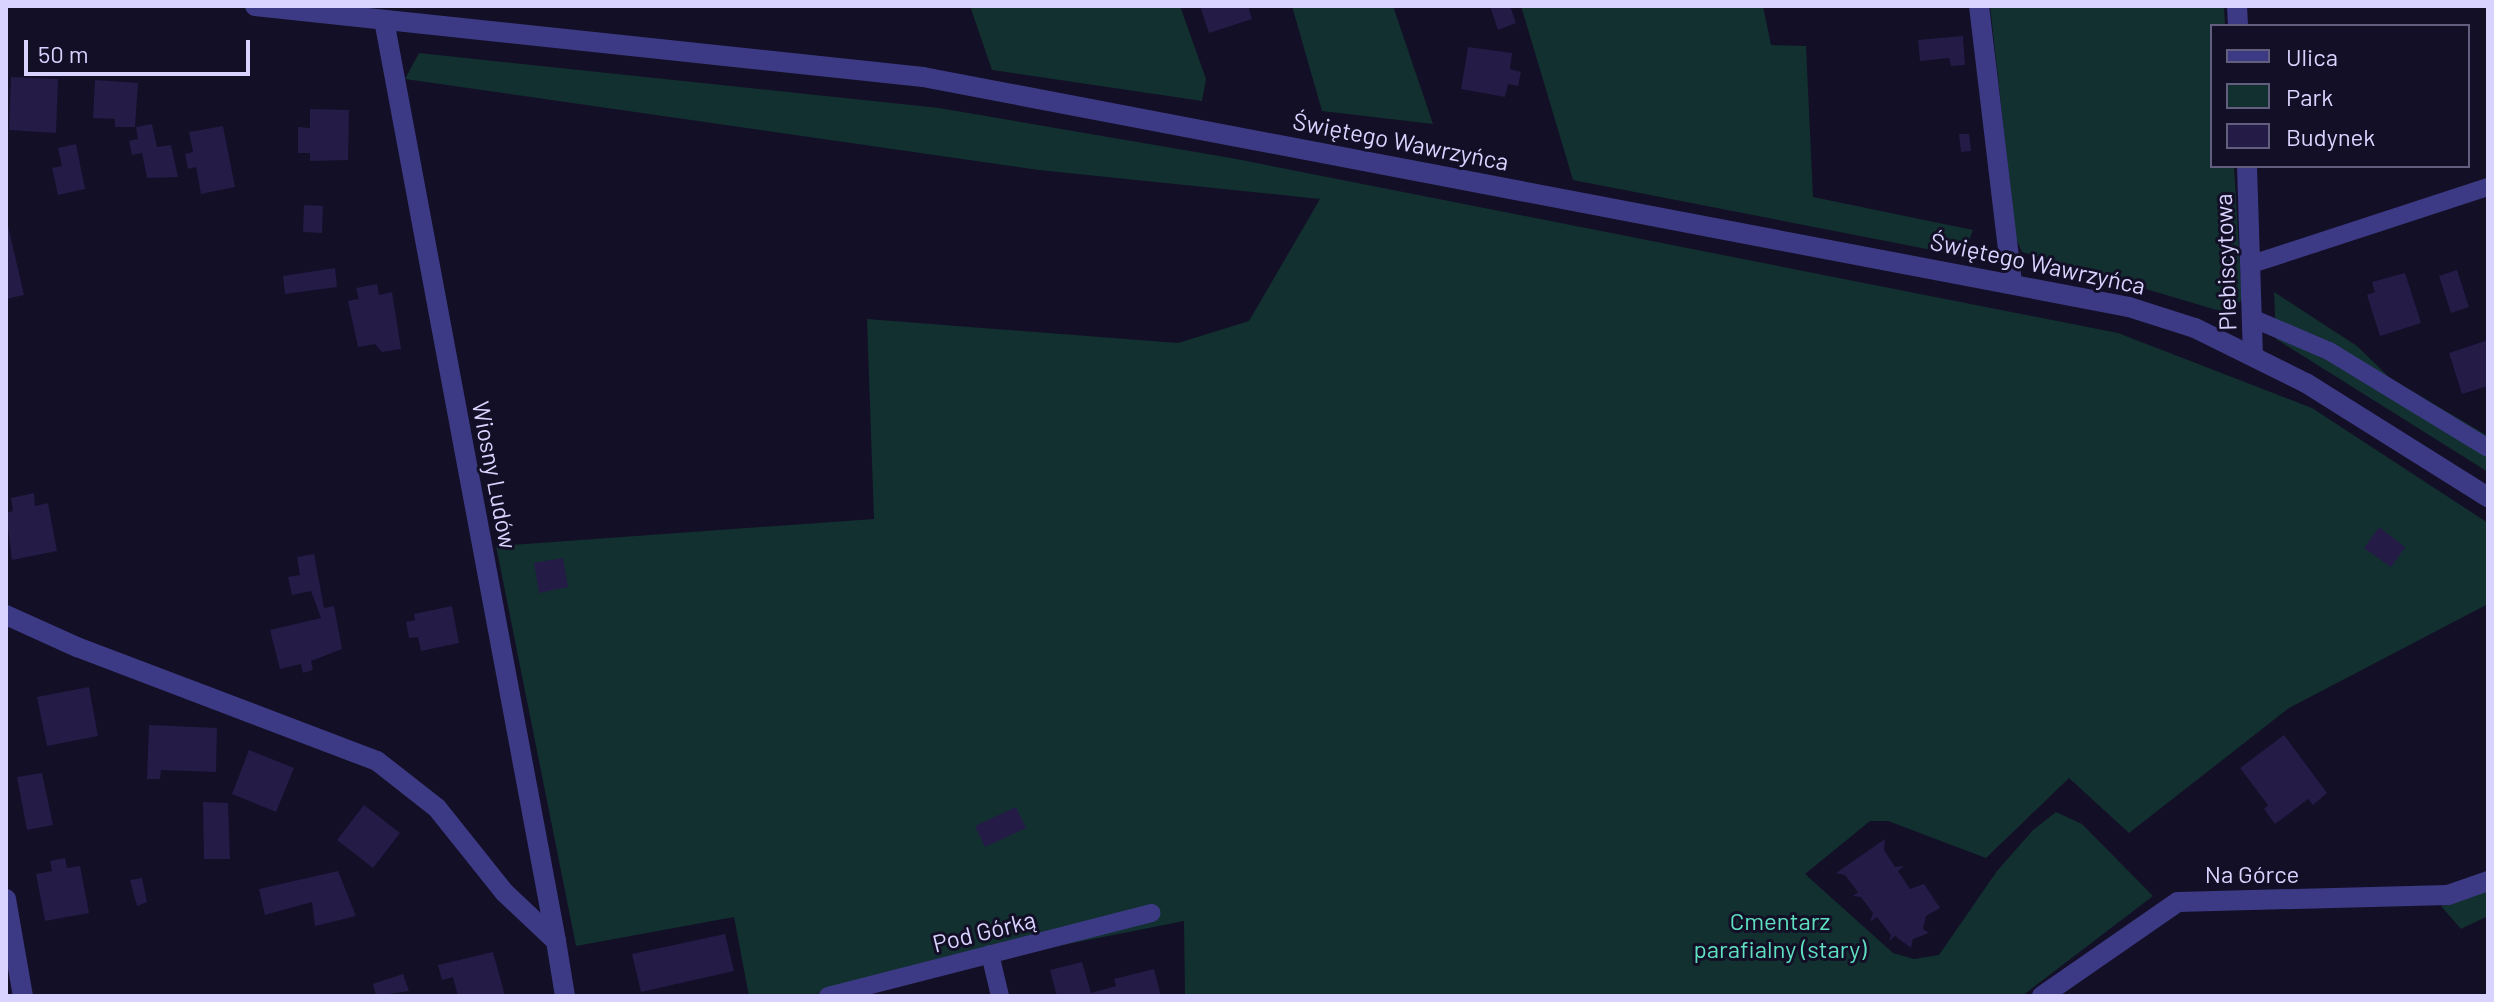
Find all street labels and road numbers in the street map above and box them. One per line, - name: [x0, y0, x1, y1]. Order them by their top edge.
- street label: Świętego Wawrzyńca: [1291, 106, 1511, 176]
- street label: Plebiscytowa: [2208, 193, 2242, 331]
- street label: Świętego Wawrzyńca: [1928, 226, 2148, 300]
- street label: Wiosny Ludów: [467, 399, 523, 551]
- street label: Na Górce: [2205, 860, 2299, 888]
- street label: Pod Górką: [930, 904, 1038, 958]

